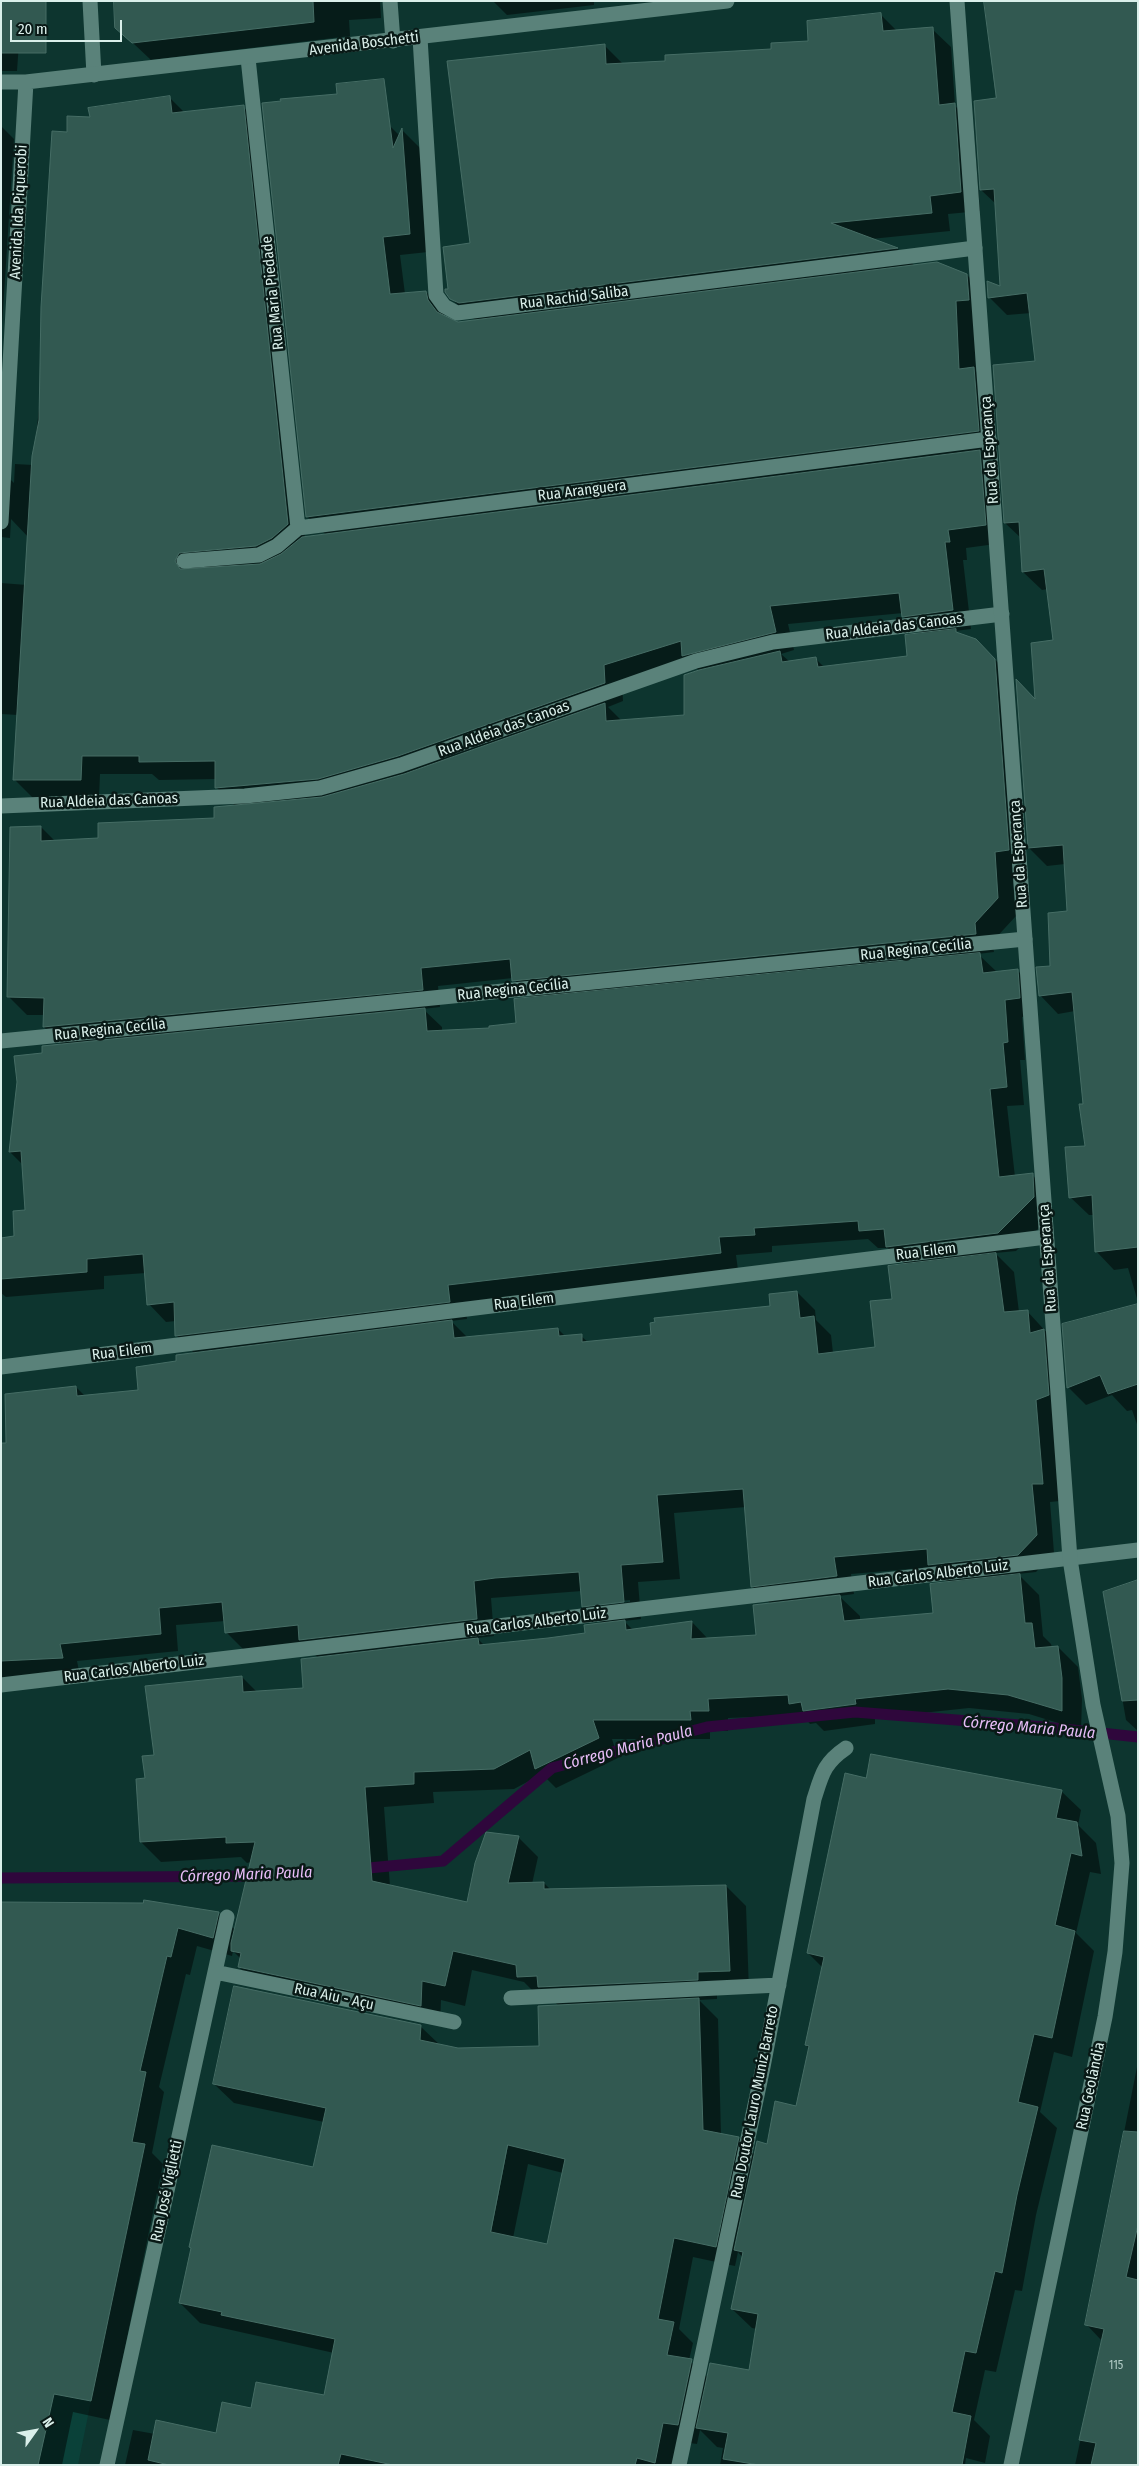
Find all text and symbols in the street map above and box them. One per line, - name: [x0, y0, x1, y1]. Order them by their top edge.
- scale bar: [12, 10, 125, 42]
- text: 20 m: [18, 20, 48, 38]
- street label: Avenida Boschetti: [308, 28, 420, 60]
- street label: Avenida Ida Piquerobi: [6, 144, 32, 280]
- street label: Rua Maria Piedade: [258, 235, 288, 351]
- street label: Rua Rachid Saliba: [519, 282, 629, 314]
- street label: Rua da Esperança: [977, 395, 1003, 505]
- street label: Rua Aranguera: [537, 477, 627, 505]
- street label: Rua Aldeia das Canoas: [824, 610, 964, 644]
- street label: Rua Aldeia das Canoas: [436, 697, 572, 761]
- street label: Rua Aldeia das Canoas: [40, 790, 178, 812]
- street label: Rua da Esperança: [1006, 799, 1032, 909]
- street label: Rua Regina Cecília: [859, 935, 973, 965]
- street label: Rua Regina Cecília: [456, 975, 570, 1005]
- street label: Rua Regina Cecília: [53, 1015, 167, 1045]
- street label: Rua da Esperança: [1035, 1203, 1061, 1313]
- street label: Rua Eilem: [895, 1239, 957, 1265]
- street label: Rua Eilem: [493, 1289, 555, 1315]
- street label: Rua Eilem: [91, 1339, 153, 1365]
- street label: Rua Carlos Alberto Luiz: [867, 1556, 1009, 1592]
- street label: Rua Carlos Alberto Luiz: [465, 1604, 607, 1640]
- street label: Rua Carlos Alberto Luiz: [63, 1651, 205, 1687]
- water label: Córrego Maria Paula: [962, 1713, 1096, 1743]
- water label: Córrego Maria Paula: [561, 1722, 695, 1774]
- water label: Córrego Maria Paula: [179, 1863, 313, 1887]
- street label: Rua Aiu - Açu: [292, 1980, 376, 2014]
- street label: Rua Doutor Lauro Muniz Barreto: [727, 2004, 783, 2200]
- street label: Rua Geolândia: [1073, 2041, 1109, 2131]
- street label: Rua José Viglietti: [147, 2139, 187, 2243]
- house number: 115: [1109, 2359, 1123, 2373]
- north arrow: [10, 2406, 60, 2456]
- text: N: [39, 2415, 58, 2431]

